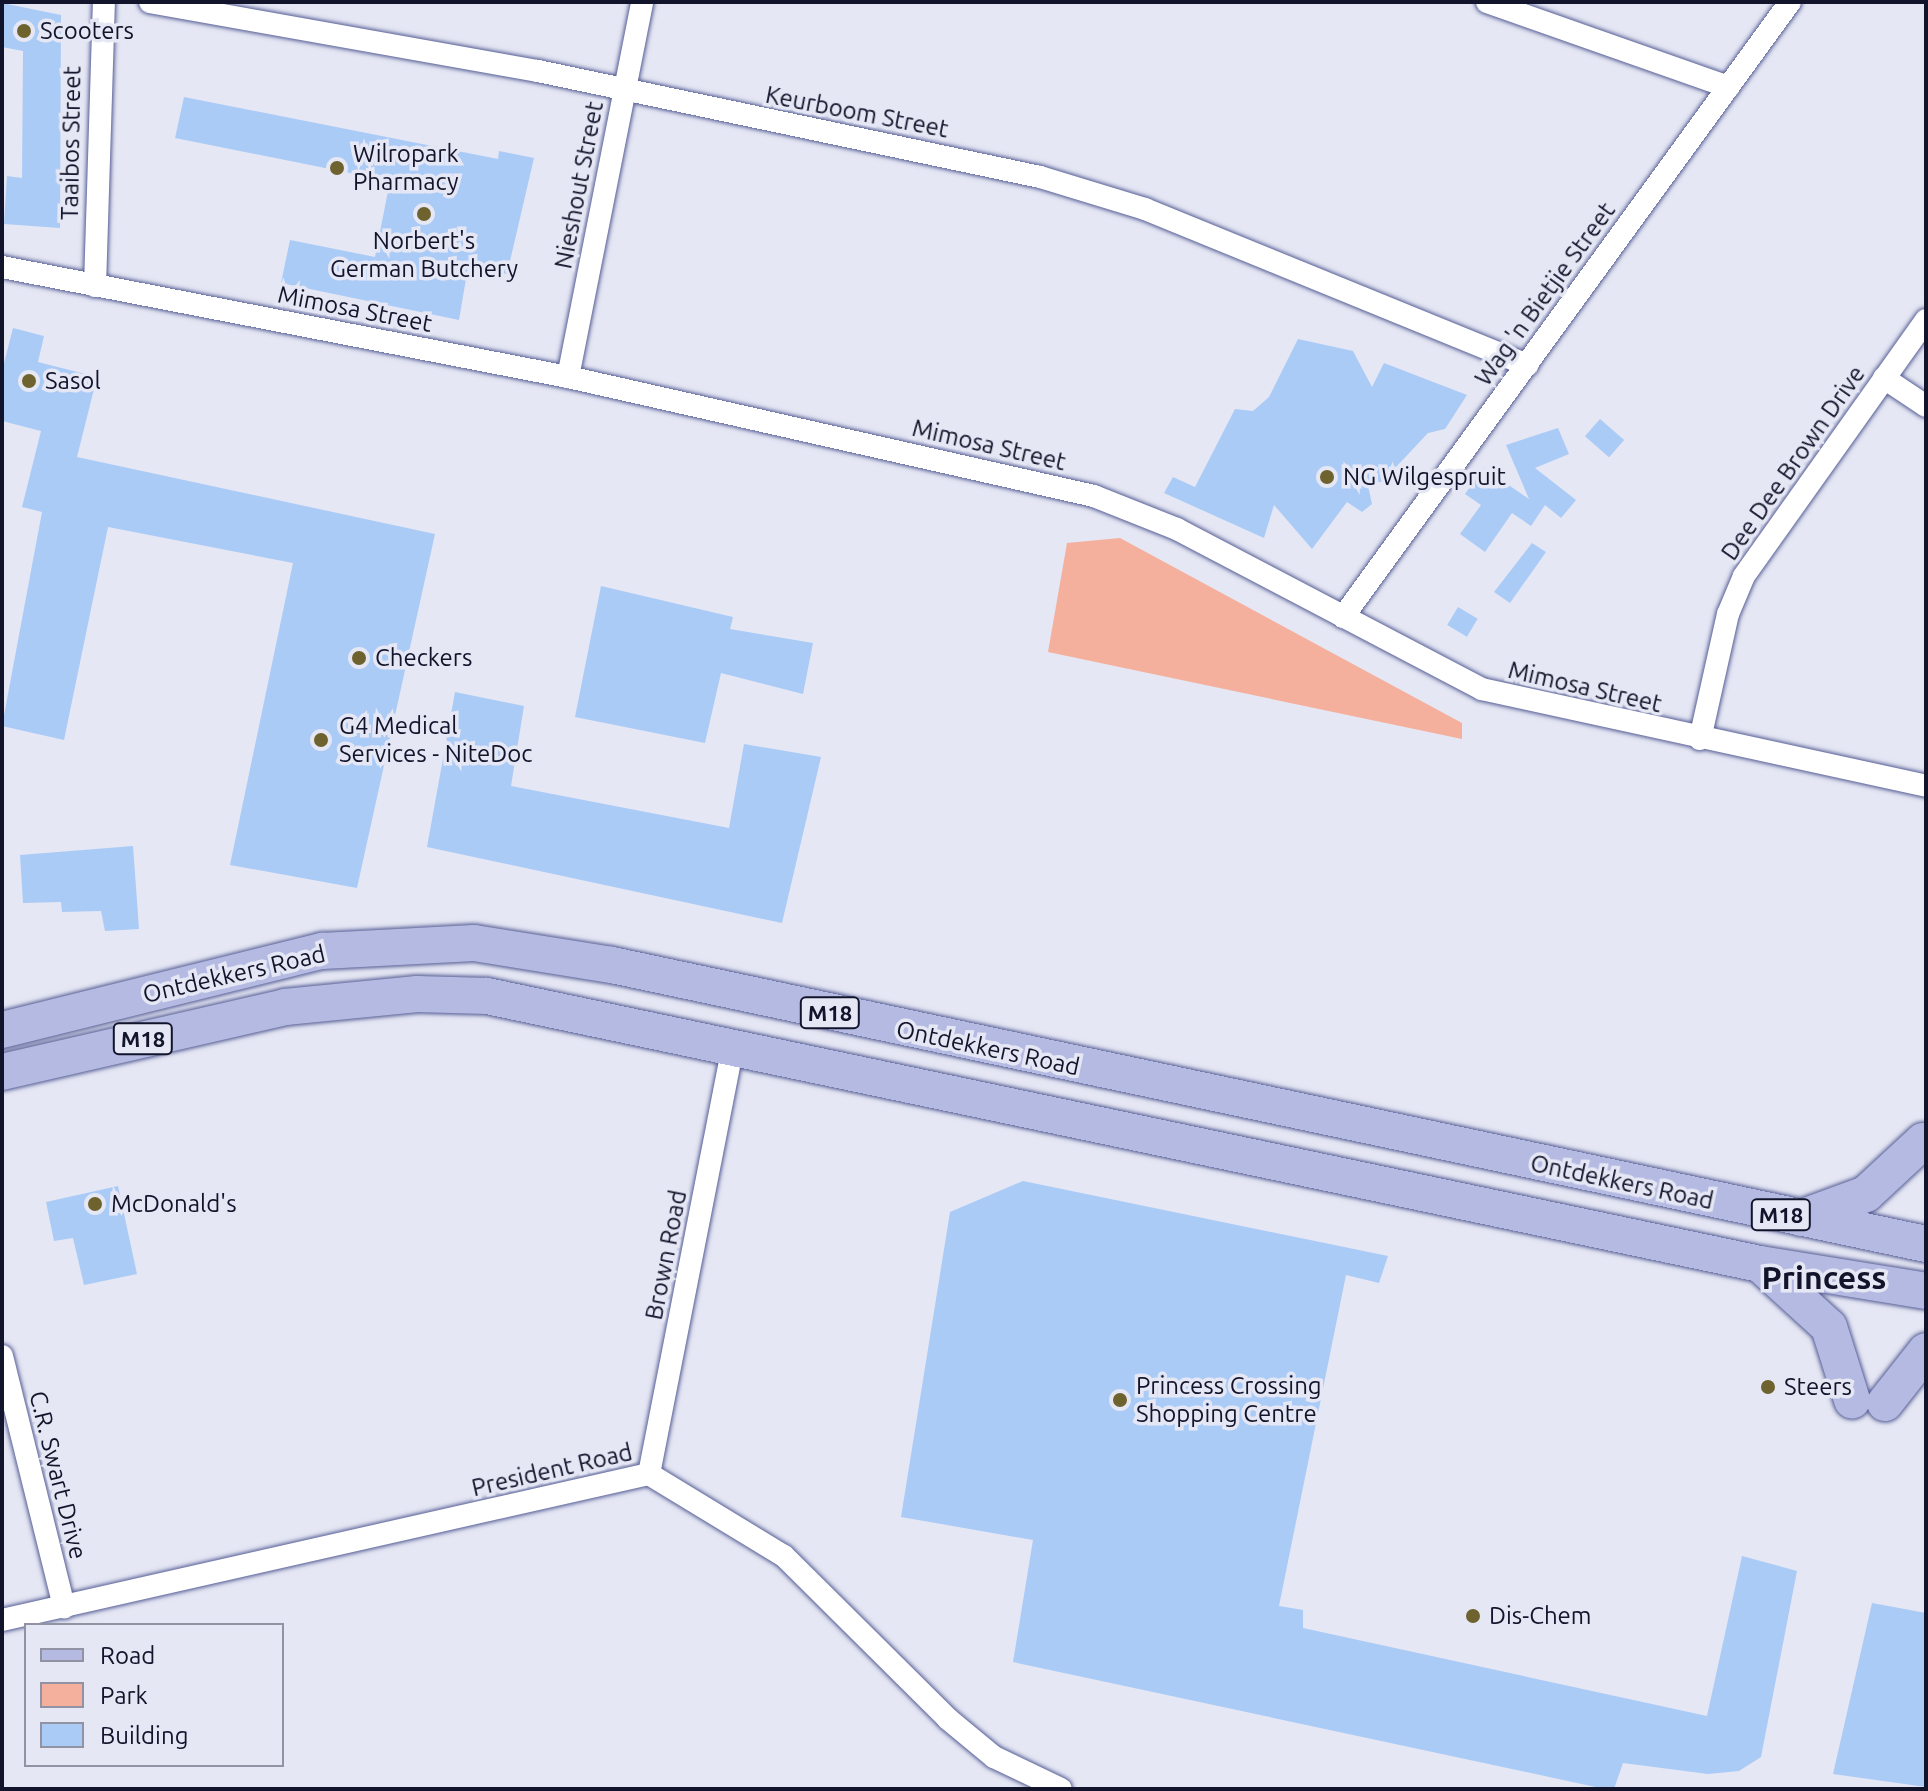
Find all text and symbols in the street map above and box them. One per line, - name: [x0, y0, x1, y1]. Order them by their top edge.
- place label: Scooters: [40, 17, 134, 45]
- marker: Scooters: [15, 22, 33, 40]
- street label: Taaibos Street: [55, 66, 87, 220]
- street label: Keurboom Street: [763, 80, 951, 144]
- street label: Nieshout Street: [549, 99, 609, 271]
- place label: Wilropark Pharmacy: [353, 140, 459, 196]
- marker: Wilropark Pharmacy: [328, 159, 346, 177]
- street label: Wag 'n Bietjie Street: [1469, 197, 1621, 391]
- marker: Norbert's German Butchery: [415, 205, 433, 223]
- place label: Norbert's German Butchery: [330, 227, 518, 283]
- street label: Mimosa Street: [275, 280, 435, 338]
- street label: Dee Dee Brown Drive: [1715, 360, 1871, 566]
- place label: Sasol: [45, 367, 101, 395]
- marker: Sasol: [20, 372, 38, 390]
- street label: Mimosa Street: [909, 413, 1069, 477]
- place label: NG Wilgespruit: [1343, 463, 1506, 491]
- marker: NG Wilgespruit: [1318, 468, 1336, 486]
- place label: Checkers: [375, 644, 472, 672]
- marker: Checkers: [350, 649, 368, 667]
- street label: Mimosa Street: [1505, 655, 1665, 719]
- place label: G4 Medical Services - NiteDoc: [339, 712, 532, 768]
- marker: G4 Medical Services - NiteDoc: [310, 729, 332, 751]
- street label: Ontdekkers Road: [140, 939, 328, 1009]
- road number: M18: [798, 995, 862, 1031]
- street label: Ontdekkers Road: [894, 1015, 1082, 1081]
- road number: M18: [111, 1021, 175, 1057]
- street label: Ontdekkers Road: [1528, 1149, 1716, 1215]
- street label: Brown Road: [639, 1188, 693, 1322]
- place label: McDonald's: [111, 1190, 237, 1218]
- marker: McDonald's: [86, 1195, 104, 1213]
- road number: M18: [1749, 1197, 1813, 1233]
- district label: Princess: [1762, 1258, 1886, 1296]
- place label: Princess Crossing Shopping Centre: [1136, 1372, 1322, 1428]
- place label: Steers: [1784, 1373, 1852, 1401]
- marker: Steers: [1759, 1378, 1777, 1396]
- street label: C.R. Swart Drive: [23, 1388, 93, 1562]
- marker: Princess Crossing Shopping Centre: [1111, 1391, 1129, 1409]
- street label: President Road: [469, 1438, 635, 1502]
- place label: Dis-Chem: [1489, 1602, 1592, 1630]
- marker: Dis-Chem: [1464, 1607, 1482, 1625]
- legend: [24, 1623, 284, 1767]
- text: Road: [100, 1642, 155, 1669]
- text: Park: [100, 1682, 148, 1709]
- text: Building: [100, 1722, 188, 1749]

